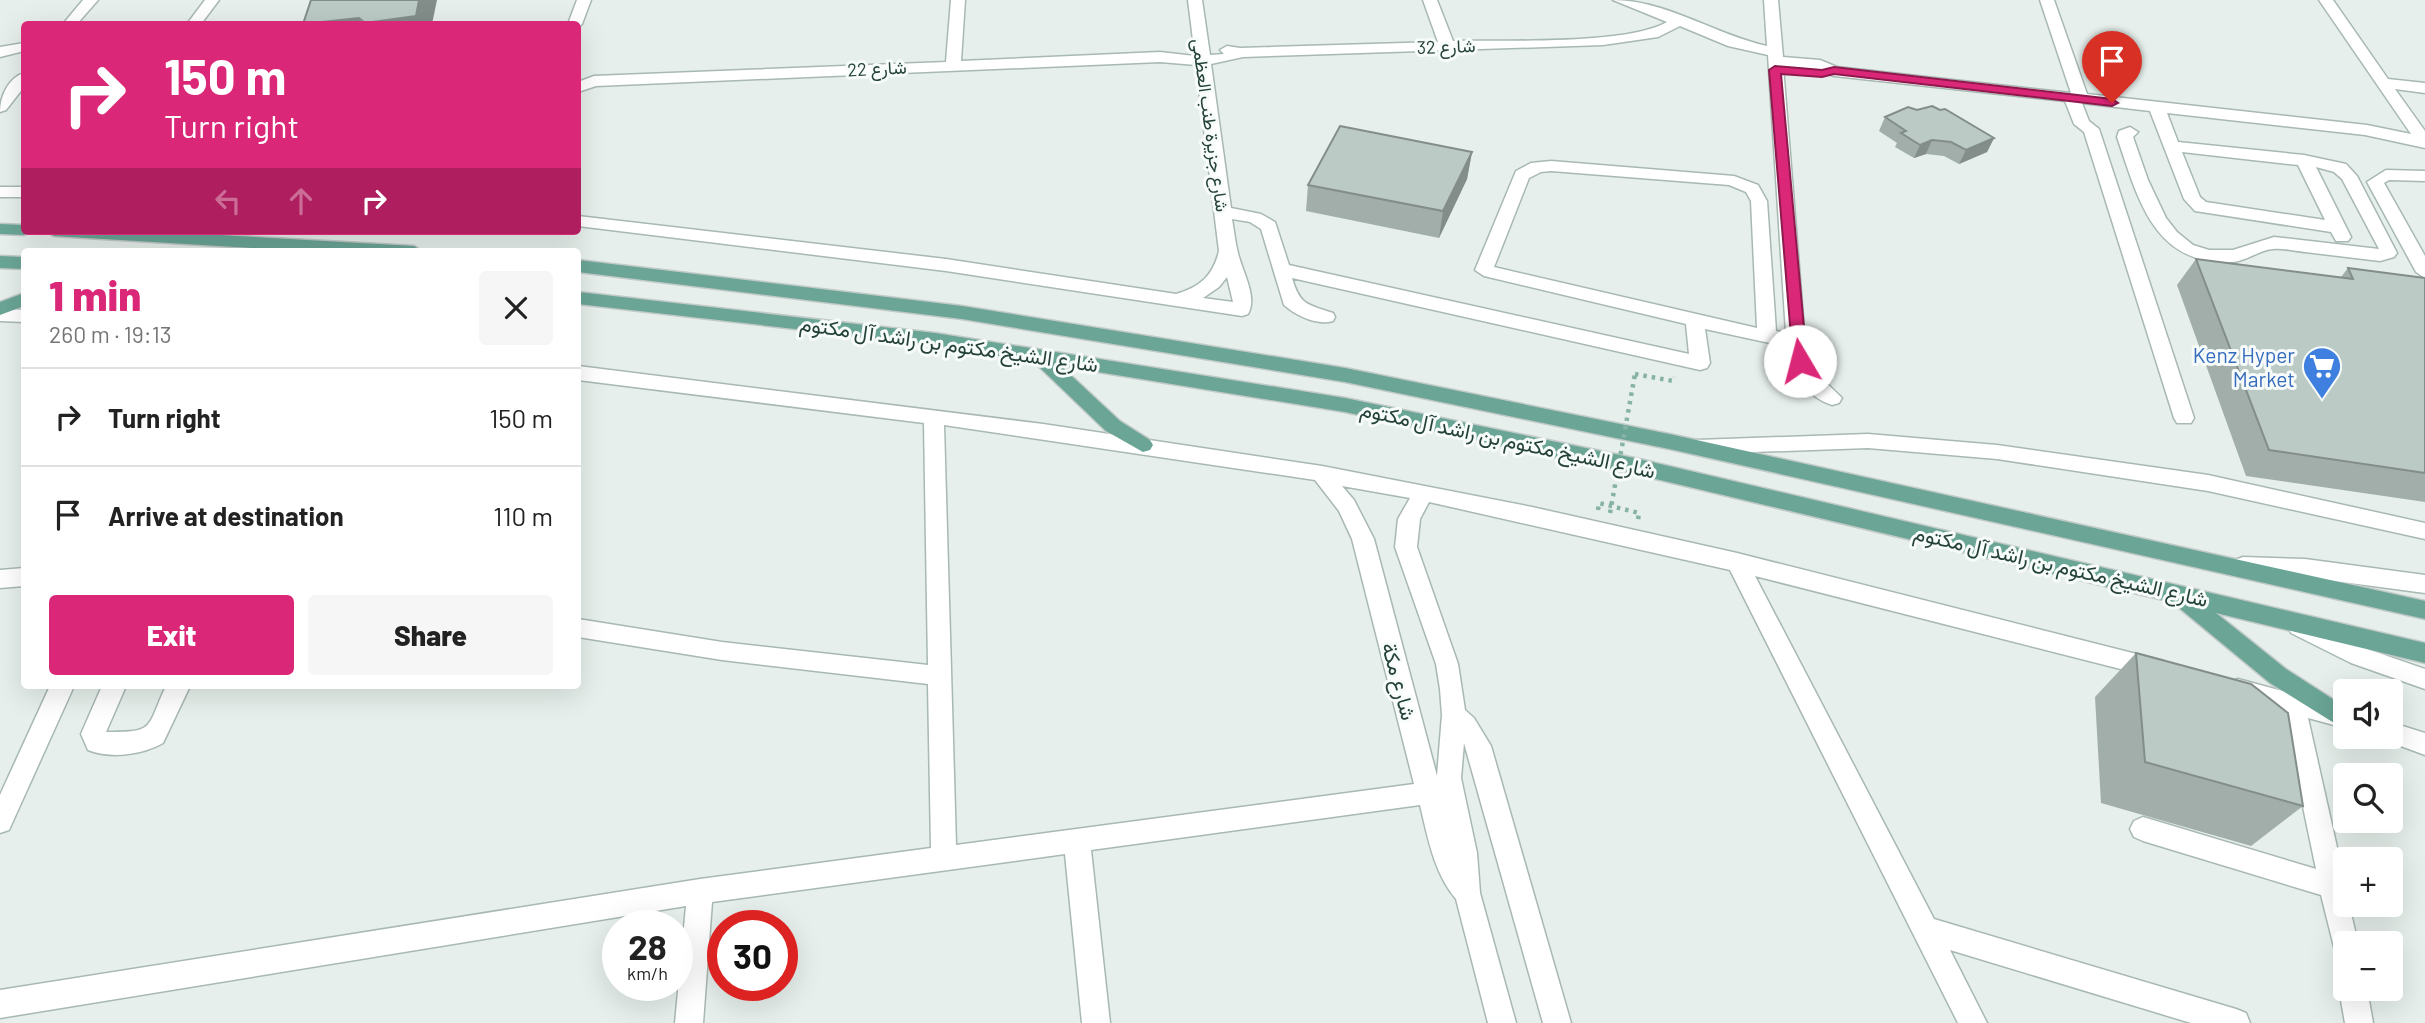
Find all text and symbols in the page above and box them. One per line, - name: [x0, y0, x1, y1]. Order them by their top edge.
- pin: [2082, 31, 2142, 103]
- street label: شارع 32: [1416, 34, 1476, 60]
- street label: شارع جزيرة طنب العظمى: [1186, 37, 1234, 213]
- icon: arrive: [2093, 42, 2131, 80]
- text: 150 m: [164, 46, 286, 105]
- icon: right: [49, 49, 140, 140]
- street label: شارع 22: [847, 55, 907, 83]
- text: Turn right: [164, 106, 299, 144]
- icon: left: [209, 182, 247, 220]
- icon: ahead: [282, 182, 320, 220]
- icon: right: [355, 182, 393, 220]
- text: 1 min: [49, 269, 141, 319]
- button: close: [479, 271, 553, 345]
- street label: شارع الشيخ مكتوم بن راشد آل مكتوم: [798, 310, 1100, 379]
- text: 260 m · 19:13: [49, 320, 172, 348]
- position arrow: [1763, 324, 1837, 398]
- place label: Kenz Hyper Market: [2193, 342, 2295, 391]
- supermarket icon: Kenz Hyper Market: [2301, 345, 2343, 400]
- street label: شارع الشيخ مكتوم بن راشد آل مكتوم: [1357, 395, 1658, 485]
- icon: right: [49, 398, 87, 436]
- text: Turn right: [108, 402, 221, 433]
- text: 150 m: [489, 402, 553, 433]
- icon: arrive: [49, 496, 87, 534]
- text: Arrive at destination: [108, 500, 344, 531]
- text: 110 m: [493, 500, 553, 531]
- street label: شارع الشيخ مكتوم بن راشد آل مكتوم: [1911, 519, 2211, 614]
- button: Exit: [49, 595, 294, 675]
- button: Share: [308, 595, 553, 675]
- street label: شارع مكة: [1375, 639, 1422, 723]
- map controls: [2333, 679, 2403, 1001]
- button: sound: [2333, 679, 2403, 749]
- button: search: [2333, 763, 2403, 833]
- button: +: [2333, 847, 2403, 917]
- speed limit sign: 30: [707, 910, 798, 1001]
- text: 28: [628, 925, 667, 967]
- button: −: [2333, 931, 2403, 1001]
- text: km/h: [627, 962, 668, 984]

